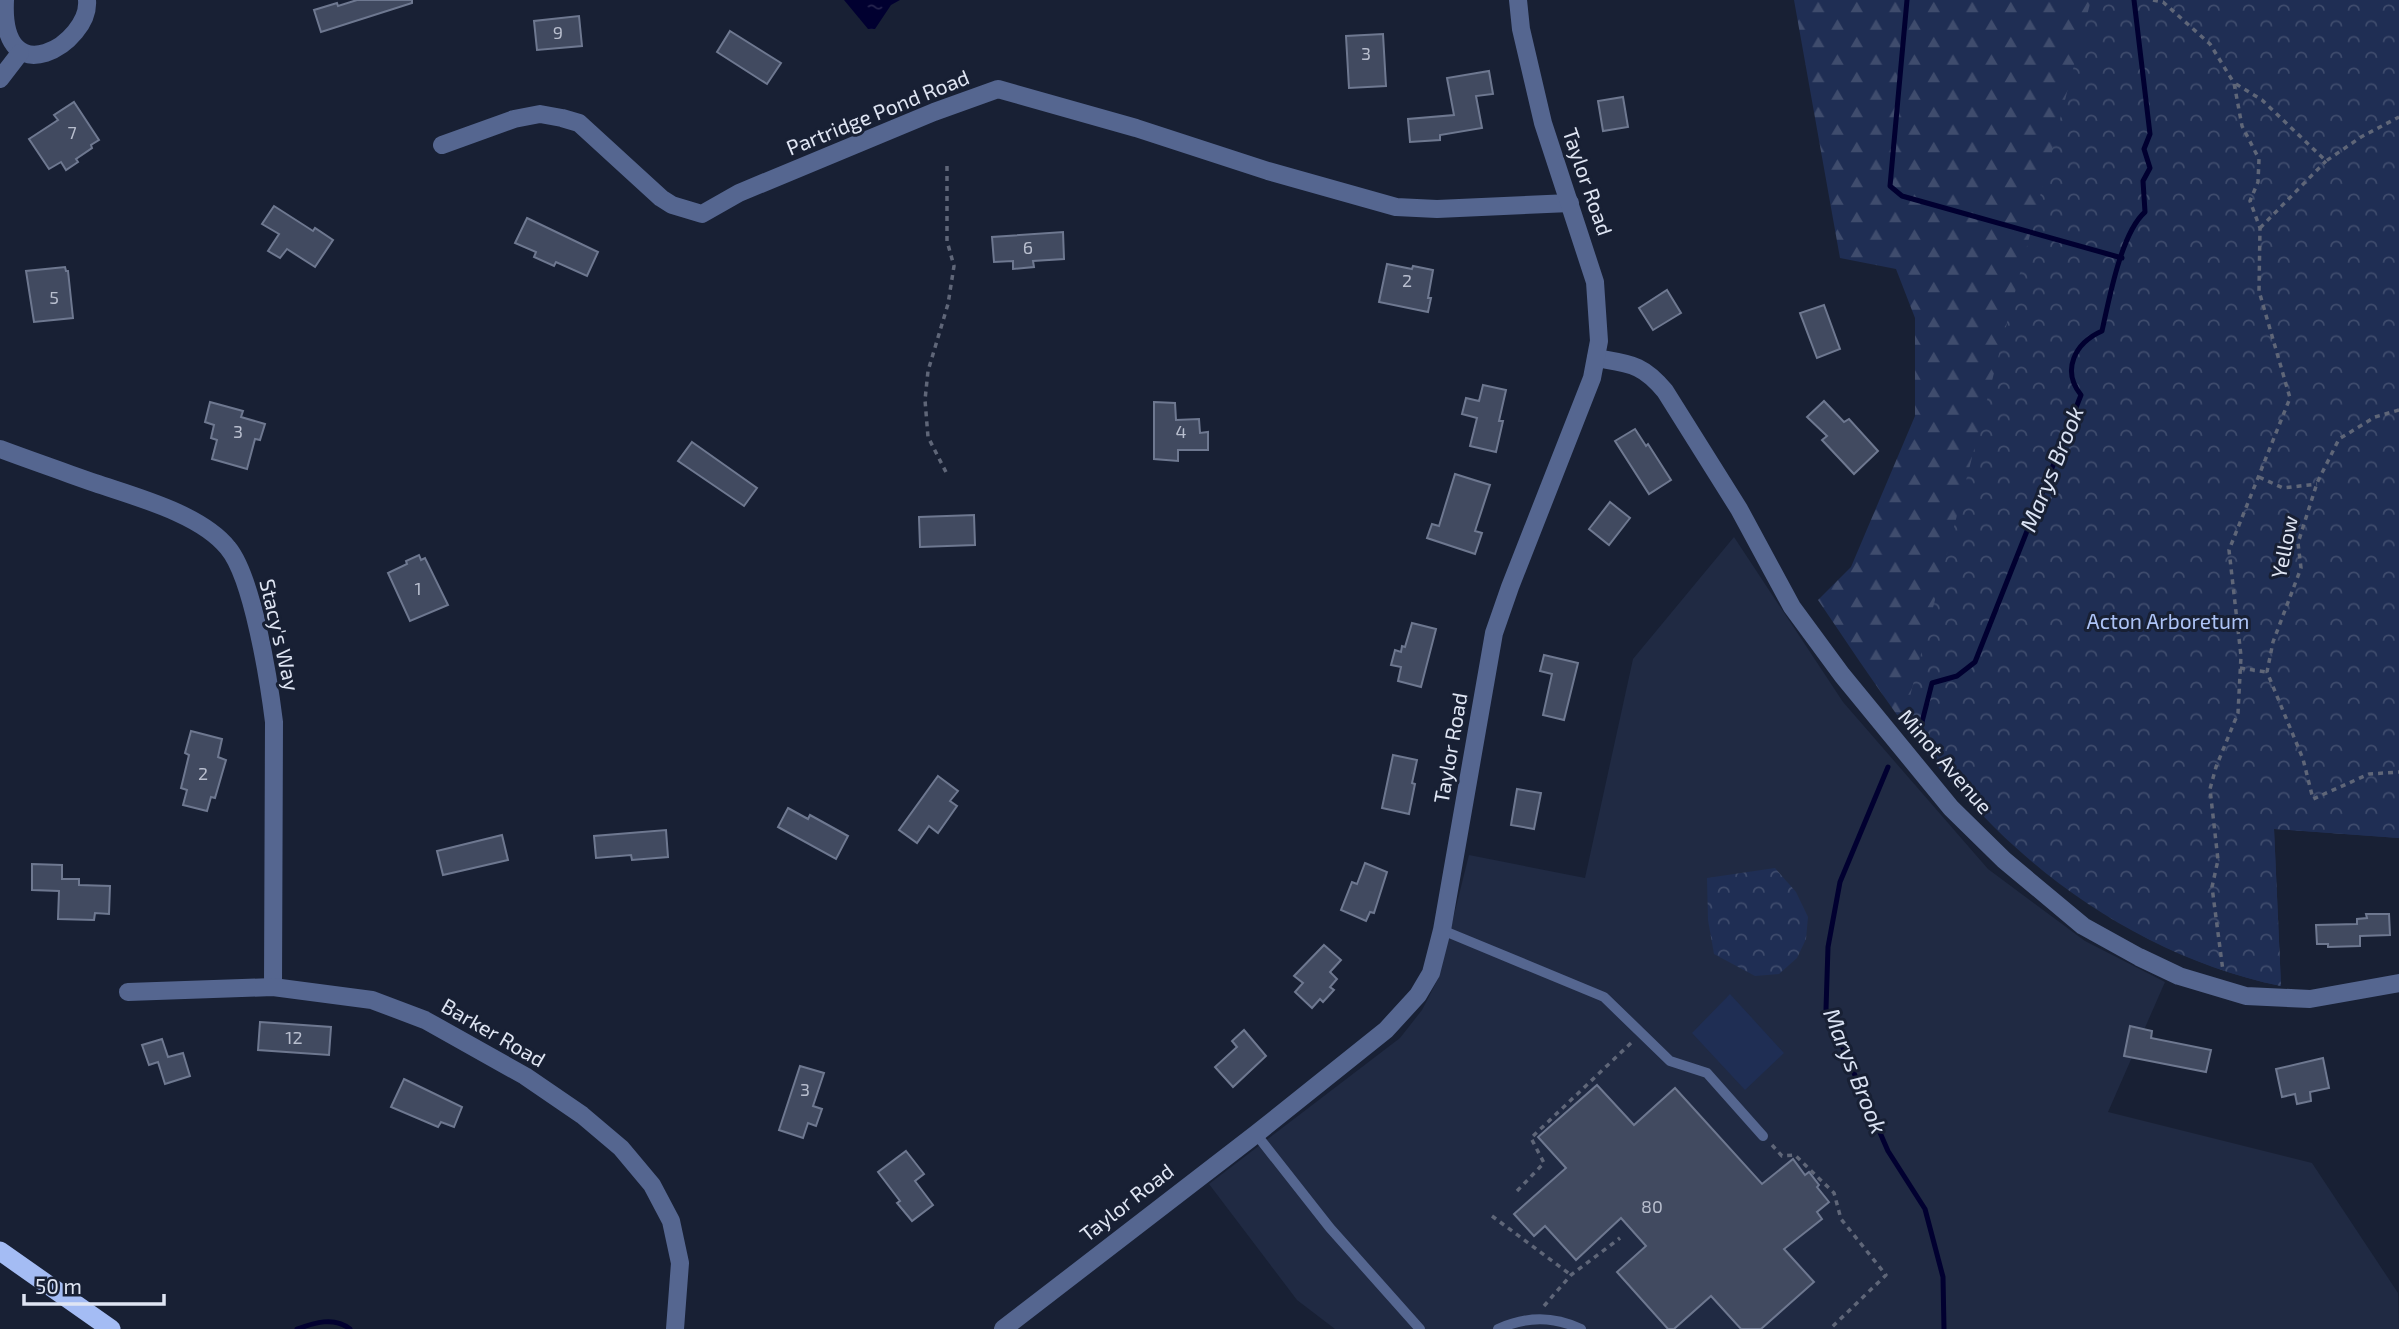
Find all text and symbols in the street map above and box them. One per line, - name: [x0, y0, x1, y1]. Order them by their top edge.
- house number: 9: [553, 21, 563, 43]
- house number: 3: [1361, 42, 1371, 64]
- street label: Partridge Pond Road: [782, 63, 973, 160]
- house number: 7: [67, 121, 77, 143]
- street label: Taylor Road: [1558, 124, 1618, 239]
- house number: 6: [1023, 236, 1033, 258]
- house number: 2: [1402, 269, 1412, 291]
- house number: 5: [49, 286, 59, 308]
- water label: Marys Brook: [2013, 402, 2089, 535]
- house number: 3: [233, 420, 243, 442]
- house number: 4: [1175, 420, 1187, 442]
- street label: Yellow: [2265, 513, 2302, 580]
- street label: Stacy's Way: [255, 576, 306, 693]
- house number: 1: [414, 577, 422, 599]
- park label: Acton Arboretum: [2087, 608, 2249, 633]
- street label: Taylor Road: [1427, 690, 1472, 805]
- street label: Minot Avenue: [1894, 704, 1998, 818]
- house number: 2: [198, 762, 208, 784]
- street label: Barker Road: [437, 992, 550, 1071]
- water label: Marys Brook: [1818, 1004, 1894, 1137]
- house number: 12: [285, 1026, 303, 1048]
- house number: 3: [800, 1078, 810, 1100]
- street label: Taylor Road: [1074, 1157, 1178, 1246]
- house number: 80: [1641, 1195, 1663, 1217]
- scale bar: [24, 1262, 164, 1306]
- text: 50 m: [35, 1273, 82, 1298]

